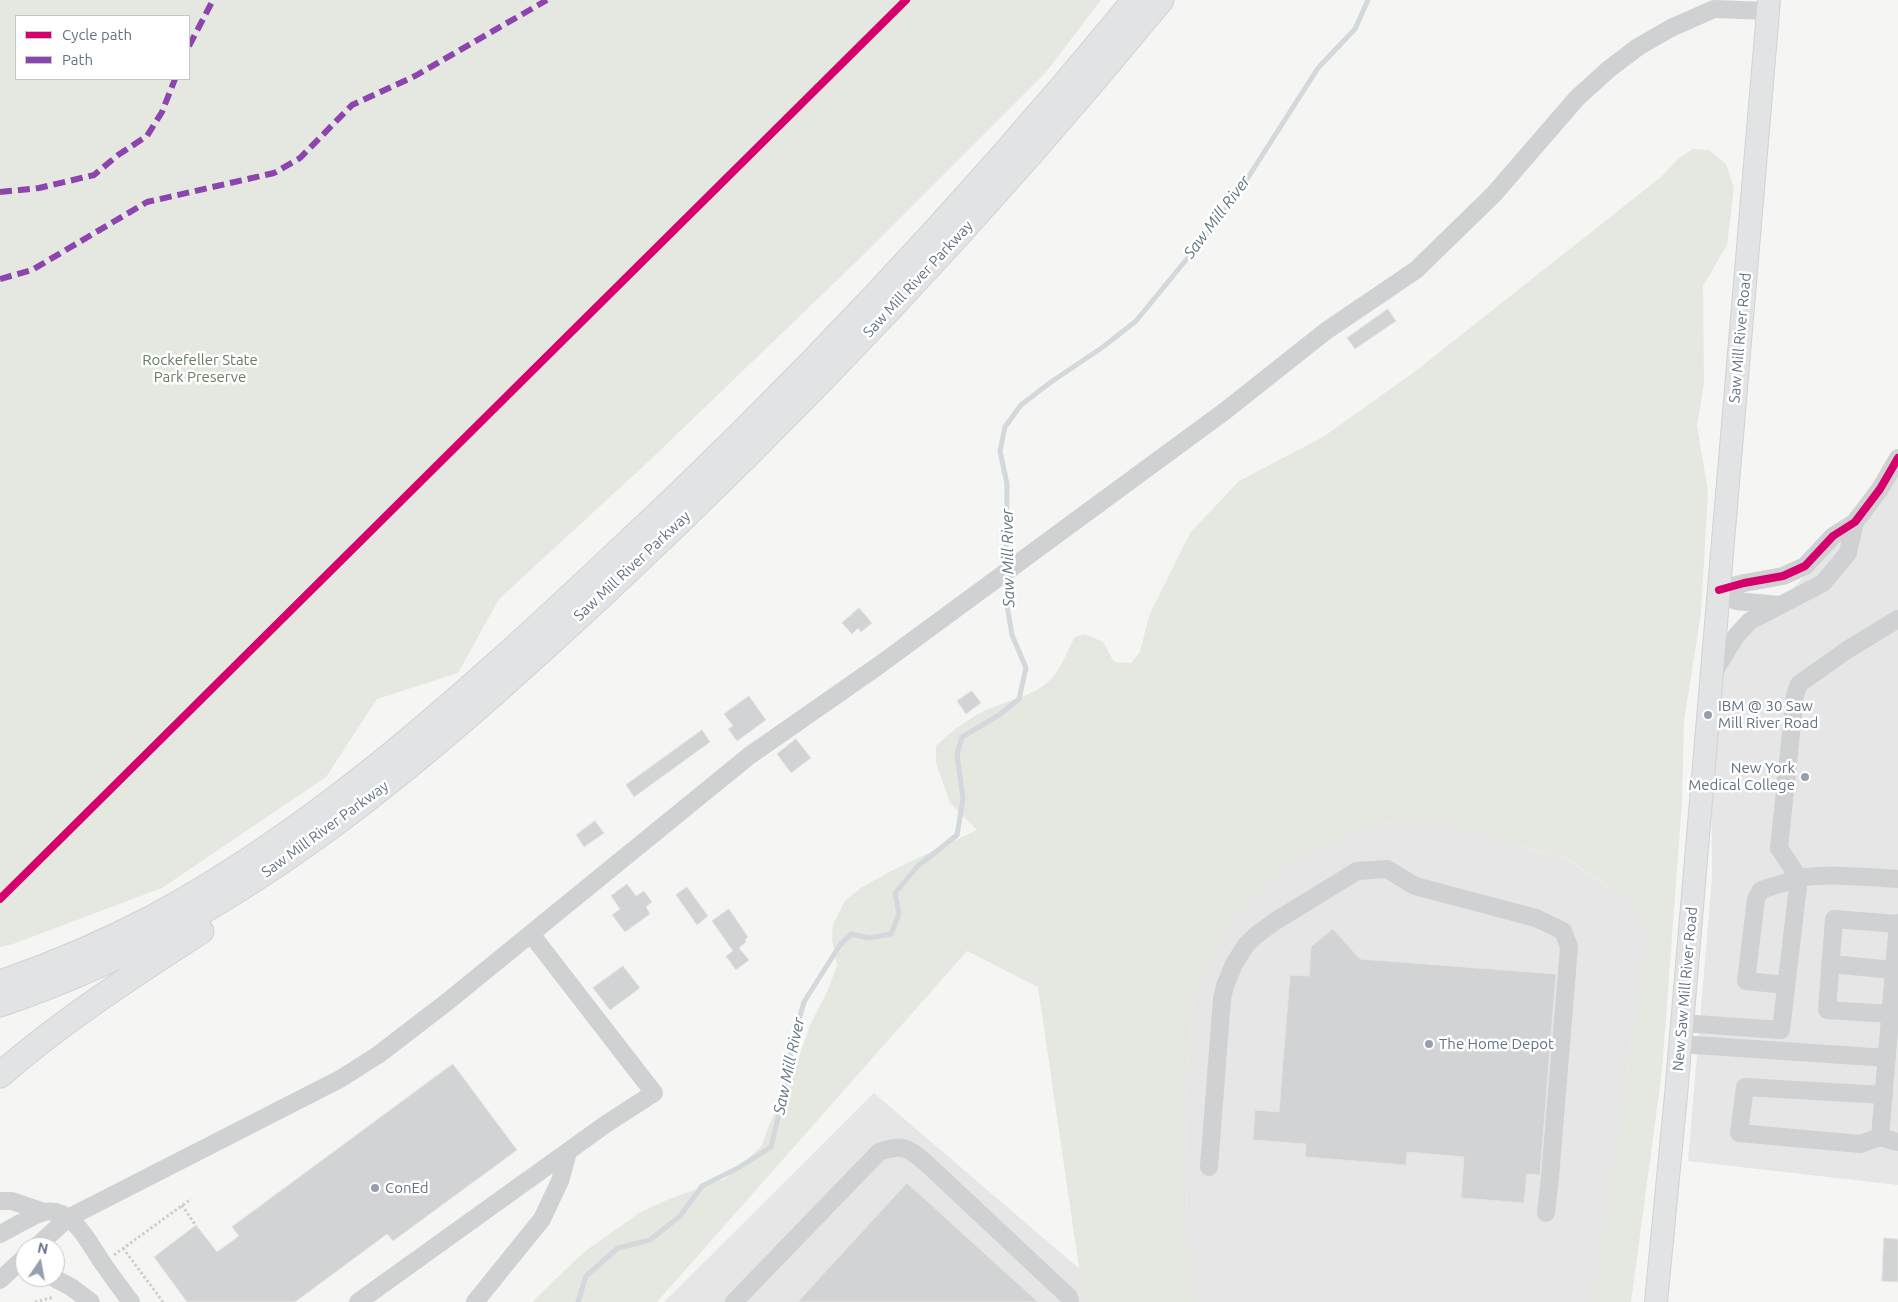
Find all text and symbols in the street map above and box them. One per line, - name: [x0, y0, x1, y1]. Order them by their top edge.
- legend: [15, 15, 190, 80]
- text: Cycle path: [62, 26, 132, 43]
- text: Path: [62, 51, 93, 68]
- water label: Saw Mill River: [1180, 172, 1254, 262]
- street label: Saw Mill River Parkway: [859, 217, 977, 341]
- street label: Saw Mill River Road: [1725, 272, 1755, 404]
- park label: Rockefeller State Park Preserve: [142, 351, 258, 386]
- street label: Saw Mill River Parkway: [570, 507, 694, 625]
- water label: Saw Mill River: [998, 508, 1018, 608]
- place label: IBM @ 30 Saw Mill River Road: [1718, 697, 1818, 732]
- marker: IBM @ 30 Saw Mill River Road: [1702, 709, 1714, 721]
- place label: New York Medical College: [1688, 759, 1795, 794]
- marker: New York Medical College: [1799, 771, 1811, 783]
- street label: Saw Mill River Parkway: [258, 777, 392, 881]
- street label: New Saw Mill River Road: [1669, 906, 1701, 1072]
- water label: Saw Mill River: [769, 1016, 809, 1116]
- place label: The Home Depot: [1439, 1035, 1554, 1053]
- marker: The Home Depot: [1423, 1038, 1435, 1050]
- place label: ConEd: [385, 1179, 429, 1197]
- marker: ConEd: [369, 1182, 381, 1194]
- north arrow: [15, 1237, 65, 1287]
- text: N: [36, 1239, 50, 1257]

